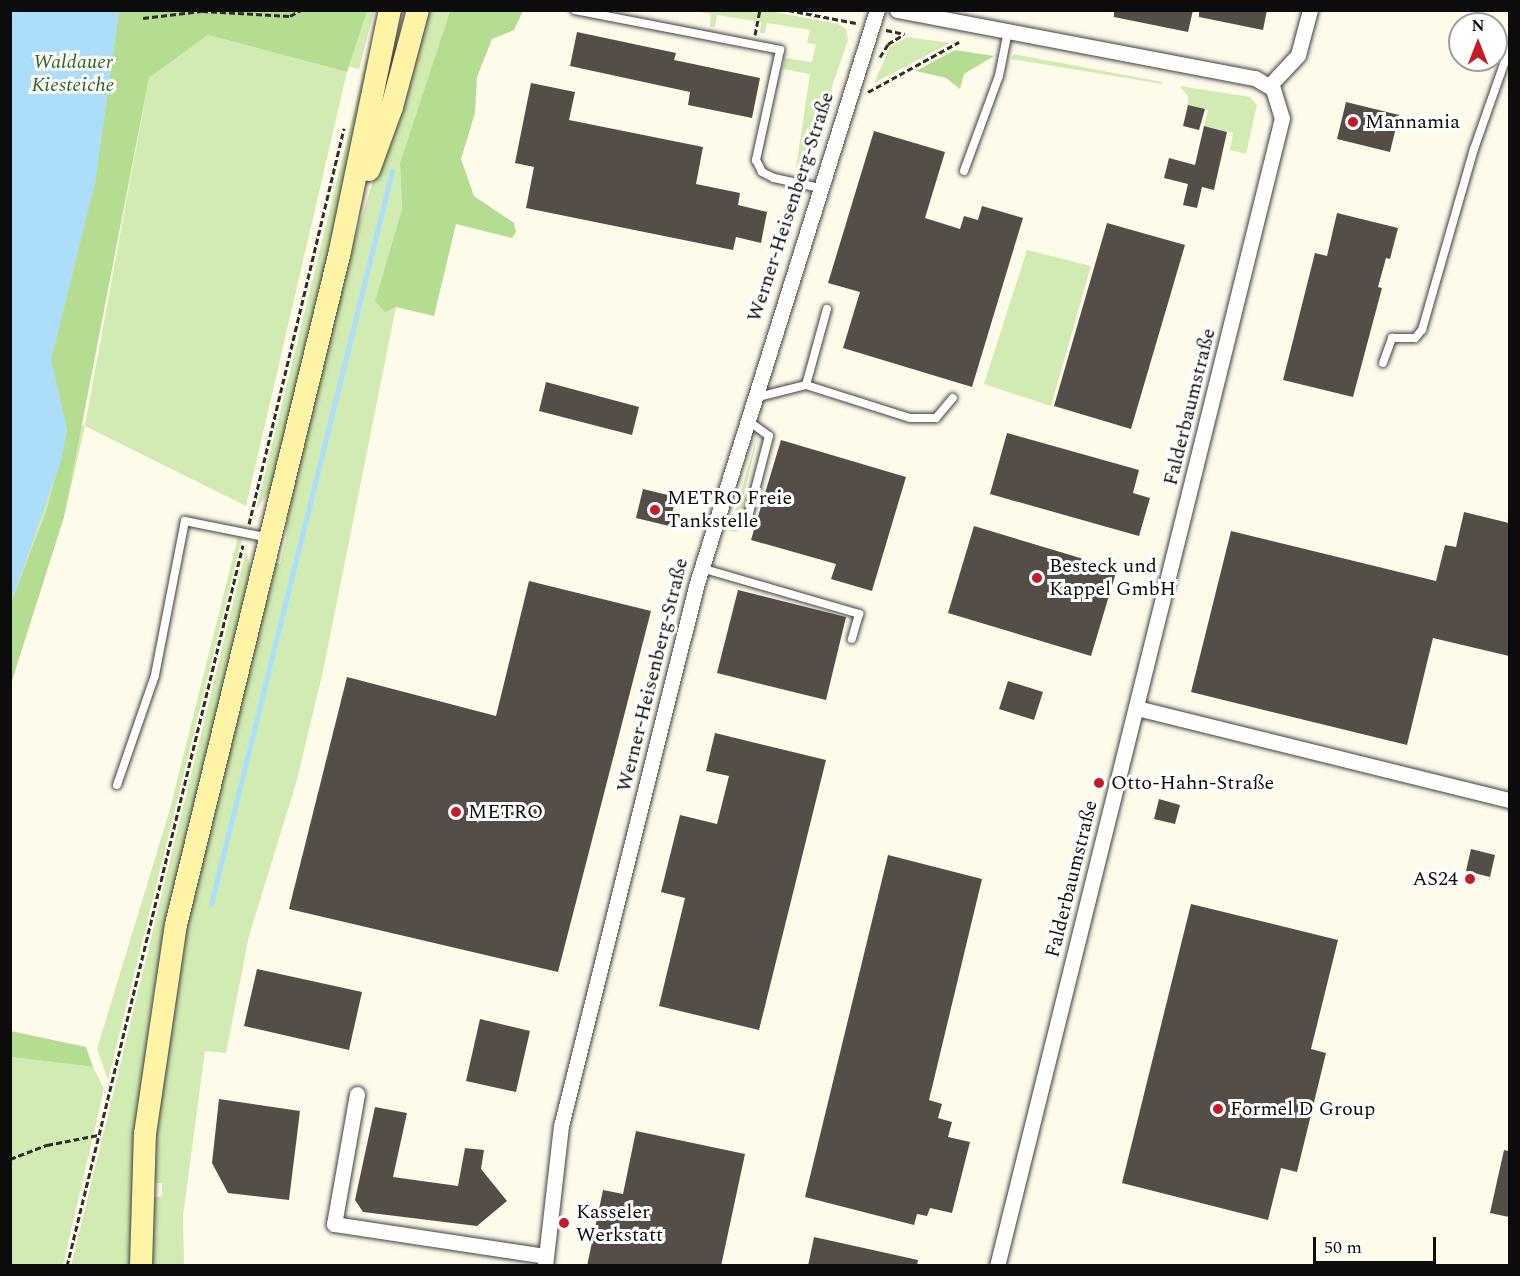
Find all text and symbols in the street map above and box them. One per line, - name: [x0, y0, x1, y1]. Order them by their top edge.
- north arrow: [1448, 12, 1508, 72]
- text: N: [1471, 14, 1485, 38]
- park label: Waldauer Kiesteiche: [32, 50, 114, 97]
- street label: Werner-Heisenberg-Straße: [742, 89, 840, 325]
- place label: Mannamia: [1365, 110, 1460, 134]
- marker: Mannamia: [1346, 115, 1360, 129]
- street label: Falderbaumstraße: [1159, 326, 1221, 488]
- place label: METRO Freie Tankstelle: [667, 486, 792, 533]
- marker: METRO Freie Tankstelle: [648, 503, 662, 517]
- place label: Besteck und Kappel GmbH: [1049, 554, 1176, 601]
- street label: Werner-Heisenberg-Straße: [612, 556, 694, 794]
- marker: Besteck und Kappel GmbH: [1030, 571, 1044, 585]
- place label: Otto-Hahn-Straße: [1111, 771, 1274, 795]
- marker: Otto-Hahn-Straße: [1092, 776, 1106, 790]
- street label: Falderbaumstraße: [1041, 798, 1103, 960]
- place label: METRO: [468, 800, 543, 824]
- marker: METRO: [449, 805, 463, 819]
- place label: AS24: [1412, 867, 1458, 891]
- marker: AS24: [1463, 872, 1477, 886]
- place label: Formel D Group: [1230, 1097, 1375, 1121]
- marker: Formel D Group: [1211, 1102, 1225, 1116]
- place label: Kasseler Werkstatt: [576, 1200, 663, 1247]
- marker: Kasseler Werkstatt: [557, 1216, 571, 1230]
- scale bar: [1316, 1225, 1439, 1263]
- text: 50 m: [1324, 1234, 1362, 1261]

